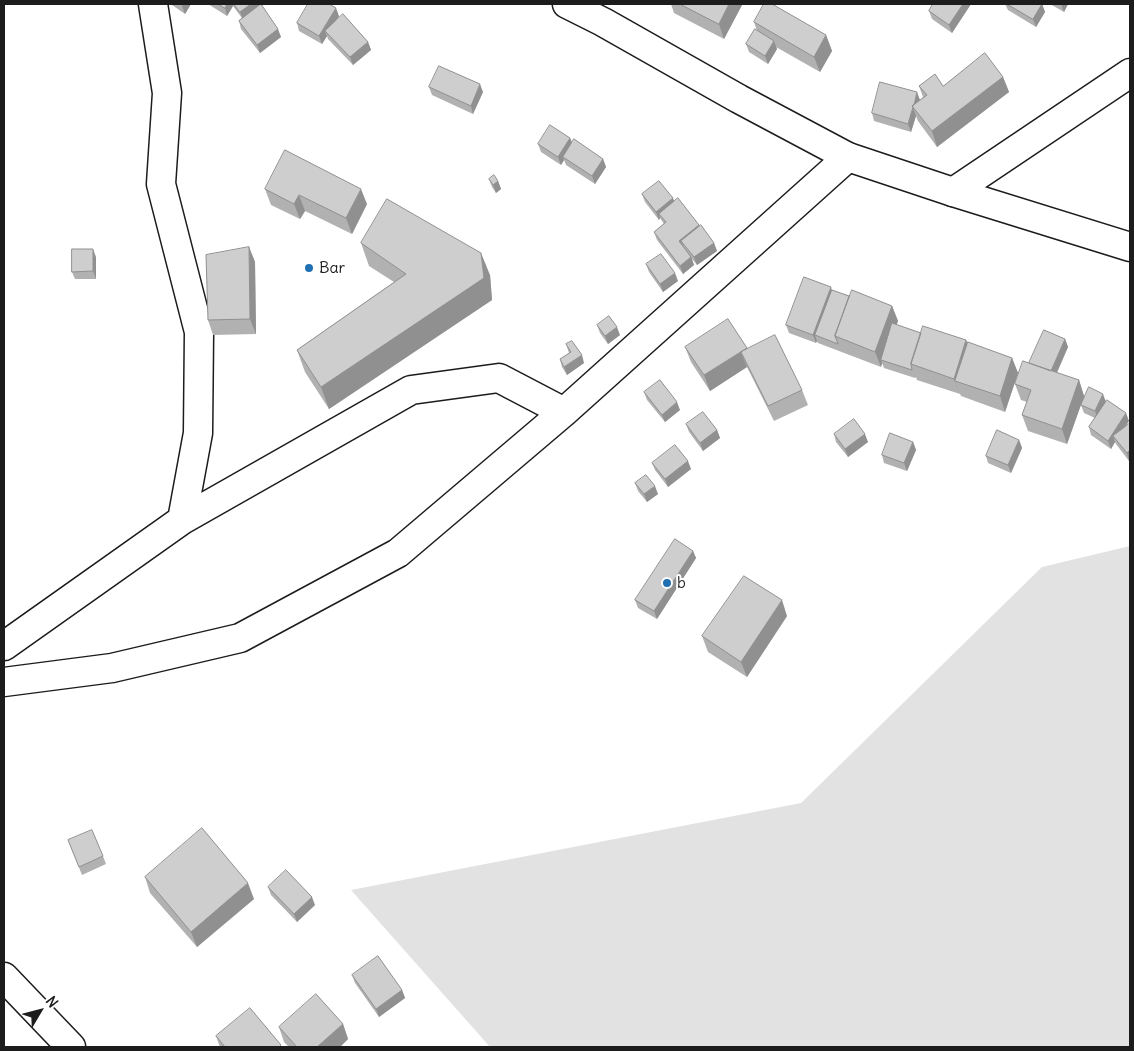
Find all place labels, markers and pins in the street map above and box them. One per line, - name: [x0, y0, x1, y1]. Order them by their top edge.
- place label: Bar: [319, 258, 345, 278]
- marker: Bar: [303, 262, 315, 274]
- place label: b: [677, 573, 686, 593]
- marker: b: [661, 577, 673, 589]

